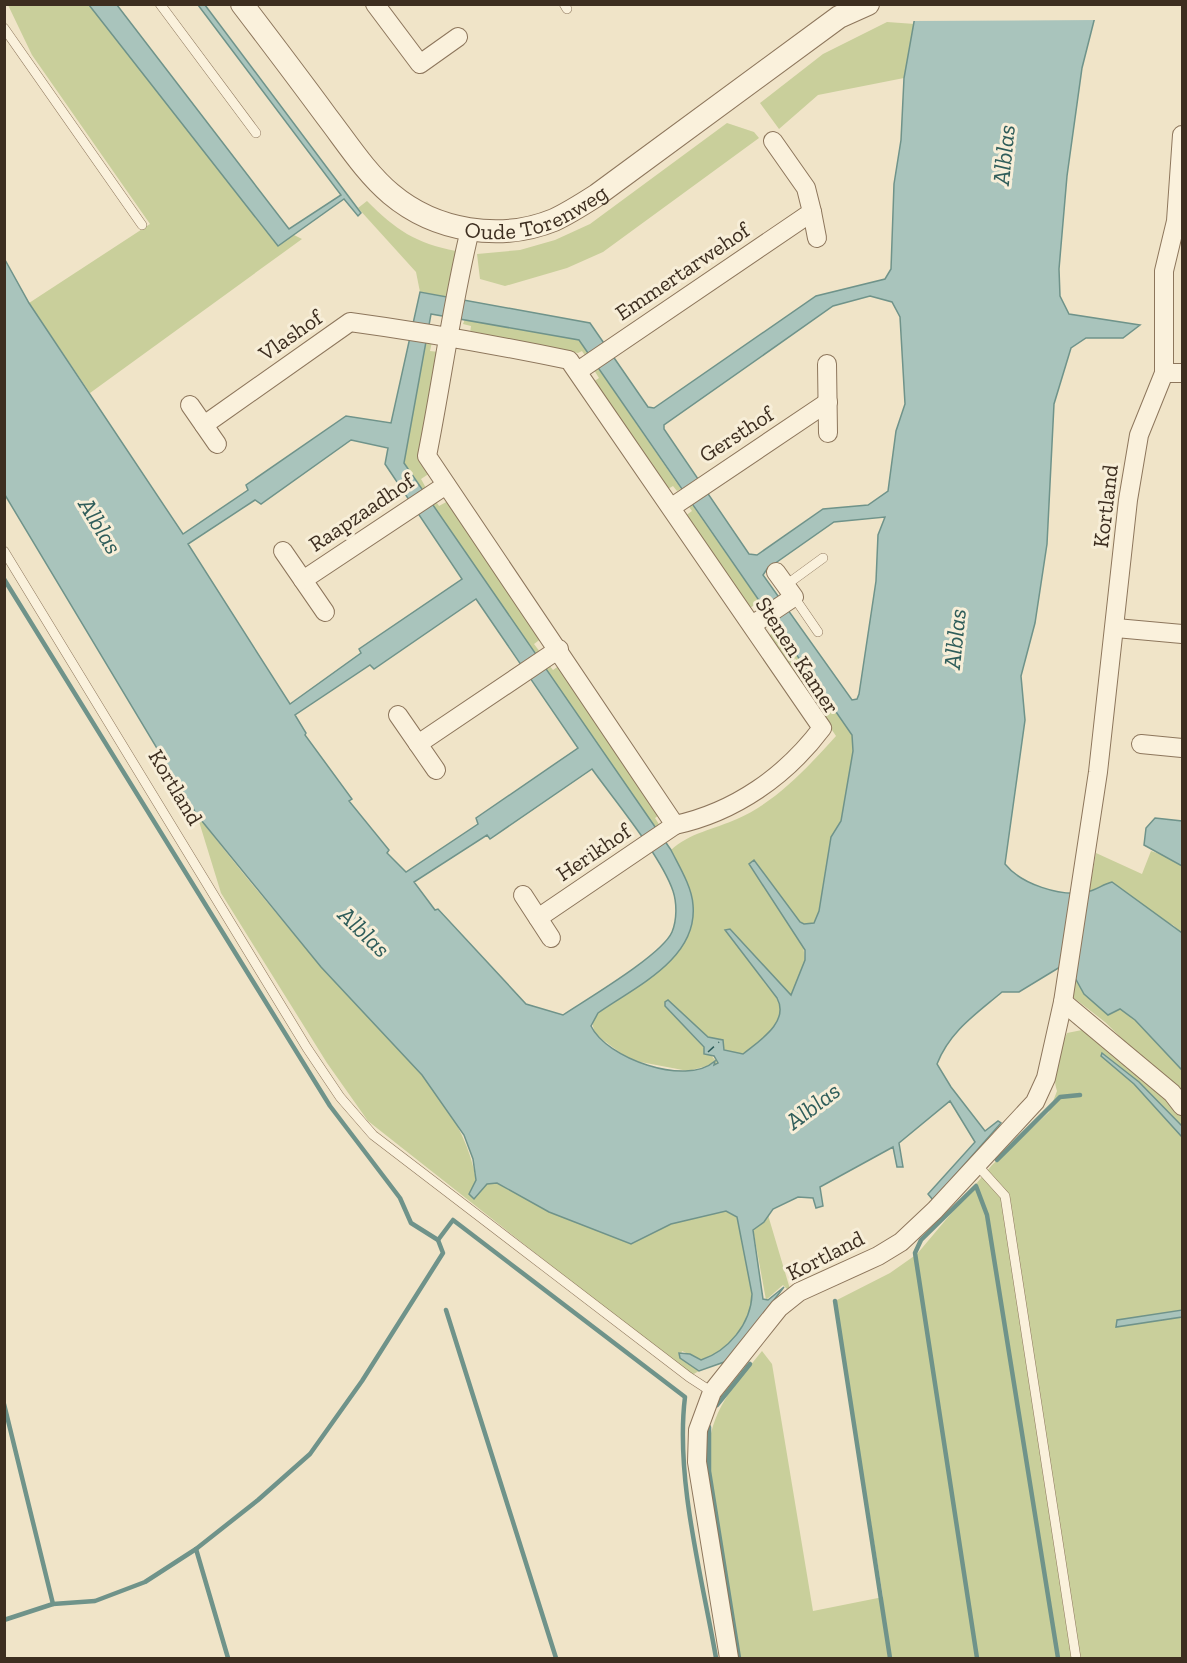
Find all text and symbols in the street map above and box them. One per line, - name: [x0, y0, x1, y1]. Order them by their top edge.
- water label: Alblas: [986, 123, 1021, 188]
- street label: Oude Torenweg: [463, 179, 613, 245]
- street label: Emmertarwehof: [610, 215, 756, 326]
- street label: Vlashof: [253, 303, 329, 367]
- street label: Gersthof: [694, 399, 780, 468]
- street label: Kortland: [1087, 463, 1124, 549]
- street label: Raapzaadhof: [304, 466, 421, 557]
- water label: Alblas: [72, 491, 129, 559]
- street label: Stenen Kamer: [750, 592, 845, 719]
- water label: Alblas: [937, 607, 972, 672]
- street label: Kortland: [142, 744, 209, 830]
- street label: Herikhof: [551, 817, 637, 887]
- water label: Alblas: [332, 899, 396, 963]
- water label: Alblas: [779, 1076, 846, 1136]
- street label: Kortland: [782, 1224, 869, 1286]

